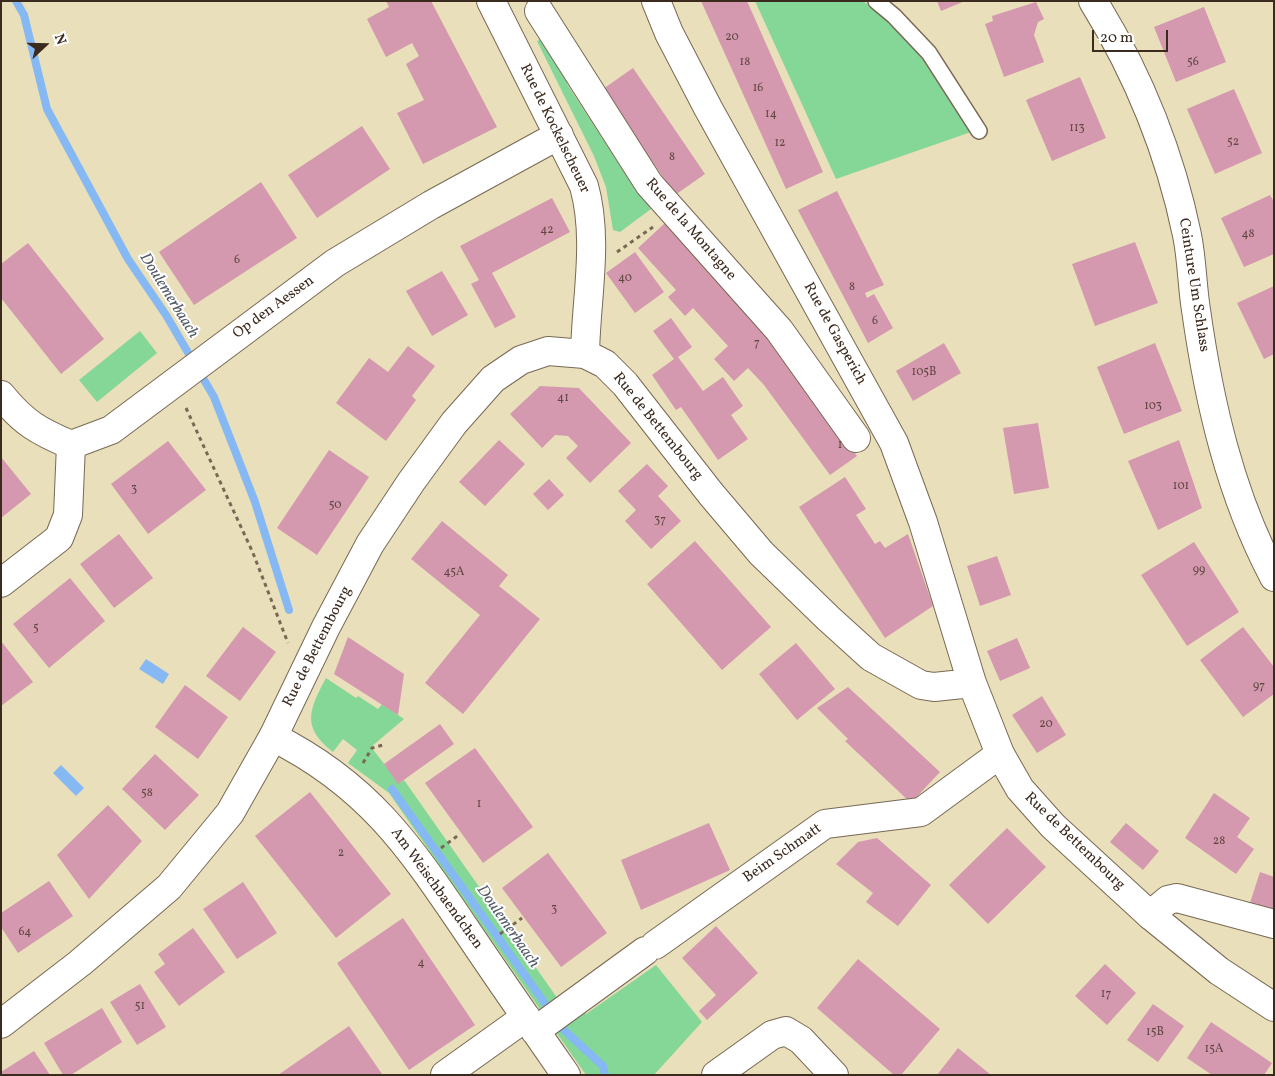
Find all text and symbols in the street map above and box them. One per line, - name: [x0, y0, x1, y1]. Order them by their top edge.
- north arrow: [20, 20, 70, 70]
- scale bar: [1095, 20, 1171, 52]
- text: 20 m: [1100, 28, 1133, 49]
- text: N: [49, 31, 70, 48]
- house number: 20: [725, 31, 739, 45]
- house number: 18: [740, 56, 750, 70]
- house number: 56: [1187, 56, 1199, 70]
- street label: Rue de Kockelscheuer: [515, 61, 593, 197]
- house number: 16: [753, 82, 763, 96]
- house number: 14: [765, 108, 777, 122]
- house number: 113: [1069, 122, 1085, 136]
- house number: 52: [1227, 136, 1239, 150]
- house number: 12: [774, 137, 786, 151]
- house number: 8: [669, 151, 675, 165]
- street label: Rue de la Montagne: [641, 175, 739, 285]
- street label: Ceinture Um Schlass: [1174, 217, 1212, 353]
- house number: 42: [540, 224, 554, 238]
- house number: 48: [1241, 228, 1255, 242]
- water label: Doulemerbaach: [134, 250, 202, 342]
- house number: 6: [234, 254, 240, 268]
- street label: Op den Aessen: [230, 272, 318, 344]
- house number: 40: [618, 272, 632, 286]
- street label: Rue de Gasperich: [798, 280, 870, 388]
- house number: 8: [849, 281, 855, 295]
- house number: 6: [872, 315, 878, 329]
- house number: 7: [754, 337, 760, 351]
- house number: 105B: [912, 366, 936, 380]
- street label: Rue de Bettembourg: [608, 370, 706, 484]
- house number: 41: [557, 392, 569, 406]
- house number: 103: [1144, 400, 1162, 414]
- house number: 1: [838, 439, 842, 453]
- house number: 101: [1173, 480, 1189, 494]
- house number: 3: [131, 483, 137, 497]
- house number: 50: [329, 499, 341, 513]
- house number: 37: [654, 514, 666, 528]
- house number: 99: [1193, 564, 1205, 578]
- house number: 45A: [443, 566, 465, 580]
- street label: Rue de Bettembourg: [280, 584, 356, 710]
- house number: 5: [33, 622, 39, 636]
- house number: 97: [1253, 680, 1265, 694]
- house number: 20: [1039, 718, 1053, 732]
- house number: 58: [141, 787, 153, 801]
- street label: Rue de Bettembourg: [1020, 789, 1128, 895]
- house number: 1: [477, 798, 481, 812]
- street label: Beim Schmatt: [740, 820, 826, 888]
- street label: Am Weischbaendchen: [386, 825, 486, 953]
- house number: 28: [1213, 835, 1225, 849]
- house number: 2: [338, 847, 344, 861]
- water label: Doulemerbaach: [471, 882, 543, 972]
- house number: 3: [551, 903, 557, 917]
- house number: 64: [19, 926, 31, 940]
- house number: 4: [417, 957, 425, 971]
- house number: 17: [1101, 988, 1111, 1002]
- house number: 51: [135, 1000, 145, 1014]
- house number: 15B: [1146, 1026, 1164, 1040]
- house number: 15A: [1205, 1043, 1223, 1057]

